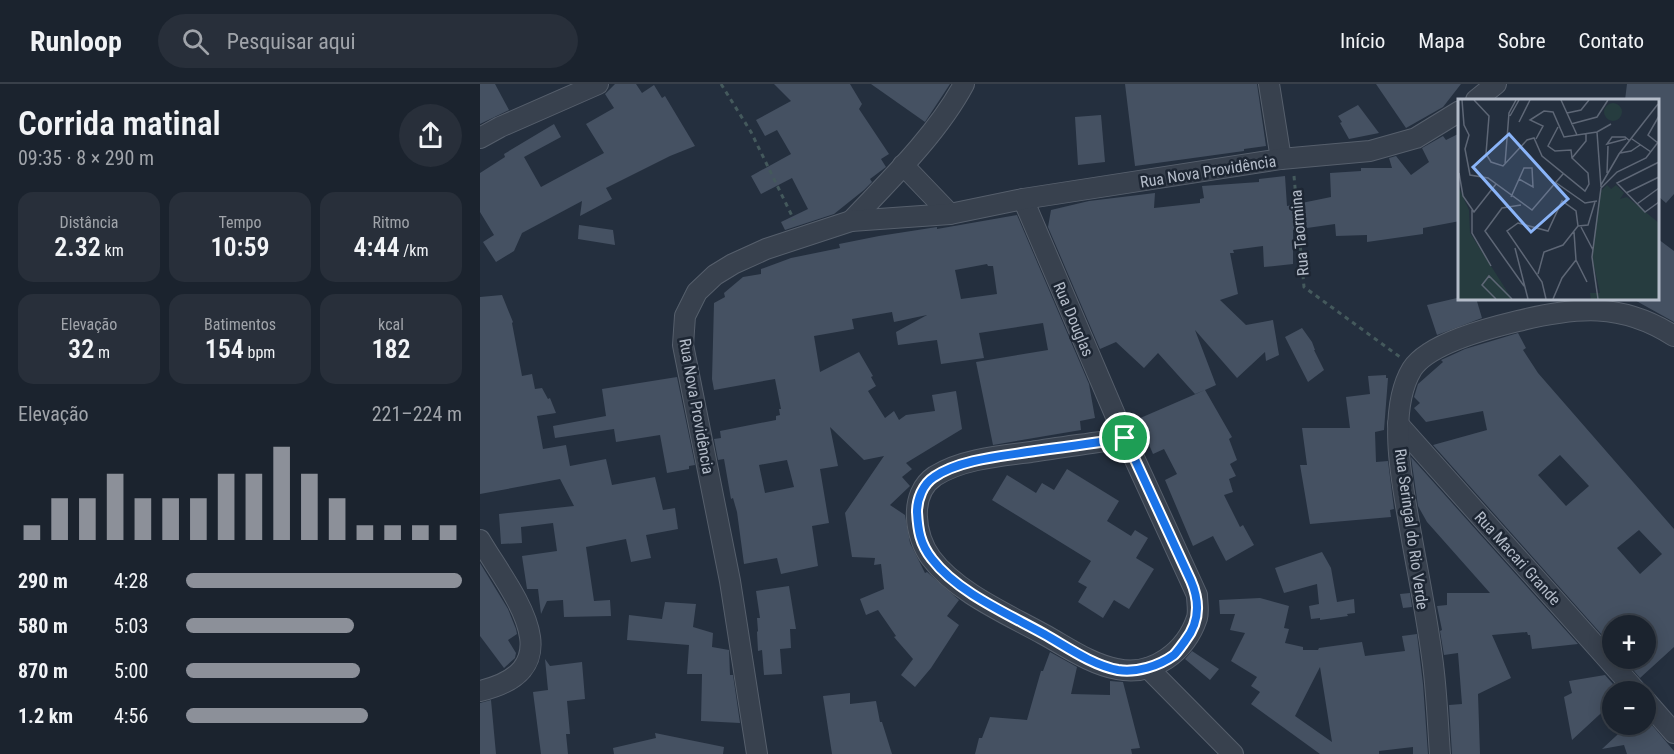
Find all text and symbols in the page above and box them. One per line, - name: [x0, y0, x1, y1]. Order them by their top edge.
- search box: [158, 14, 578, 68]
- text: Runloop: [30, 25, 122, 58]
- icon: search: [179, 25, 212, 58]
- text: Pesquisar aqui: [227, 29, 355, 54]
- text: Início: [1340, 29, 1385, 53]
- text: Mapa: [1418, 29, 1465, 53]
- text: Sobre: [1498, 29, 1546, 53]
- text: Contato: [1579, 29, 1644, 53]
- inset map: [1458, 99, 1659, 300]
- text: Corrida matinal: [18, 104, 221, 143]
- button: share: [399, 104, 462, 167]
- text: 09:35 · 8 × 290 m: [18, 146, 154, 170]
- street label: Rua Nova Providência: [1139, 151, 1277, 192]
- street label: Rua Taormina: [1286, 189, 1313, 277]
- text: Distância: [60, 213, 118, 232]
- text: Tempo: [218, 213, 262, 232]
- text: Ritmo: [373, 213, 409, 232]
- text: 2.32: [54, 232, 101, 262]
- text: 10:59: [210, 232, 270, 262]
- text: 4:44: [354, 232, 400, 262]
- text: km: [101, 241, 124, 260]
- text: /km: [400, 241, 428, 260]
- street label: Rua Douglas: [1049, 279, 1098, 359]
- text: Elevação: [61, 315, 117, 334]
- text: Batimentos: [204, 315, 276, 334]
- text: kcal: [378, 315, 404, 334]
- text: 32: [68, 334, 94, 364]
- text: 154: [205, 334, 244, 364]
- text: 182: [371, 334, 411, 364]
- street label: Rua Nova Providência: [675, 337, 718, 475]
- text: m: [94, 343, 110, 362]
- text: bpm: [244, 343, 275, 362]
- text: Elevação: [18, 402, 89, 426]
- text: 221–224 m: [372, 402, 462, 426]
- pin: [1099, 412, 1150, 463]
- icon: arrive: [1108, 421, 1141, 454]
- street label: Rua Seringal do Rio Verde: [1391, 447, 1432, 611]
- street label: Rua Macari Grande: [1471, 508, 1565, 609]
- text: 290 m: [18, 569, 68, 593]
- text: 4:28: [114, 569, 148, 593]
- text: 580 m: [18, 614, 68, 638]
- text: 5:03: [114, 614, 148, 638]
- map controls: [1602, 615, 1656, 735]
- button: +: [1602, 615, 1656, 669]
- text: 870 m: [18, 659, 68, 683]
- text: 5:00: [114, 659, 148, 683]
- button: −: [1602, 681, 1656, 735]
- text: 1.2 km: [18, 704, 73, 728]
- text: 4:56: [114, 704, 148, 728]

